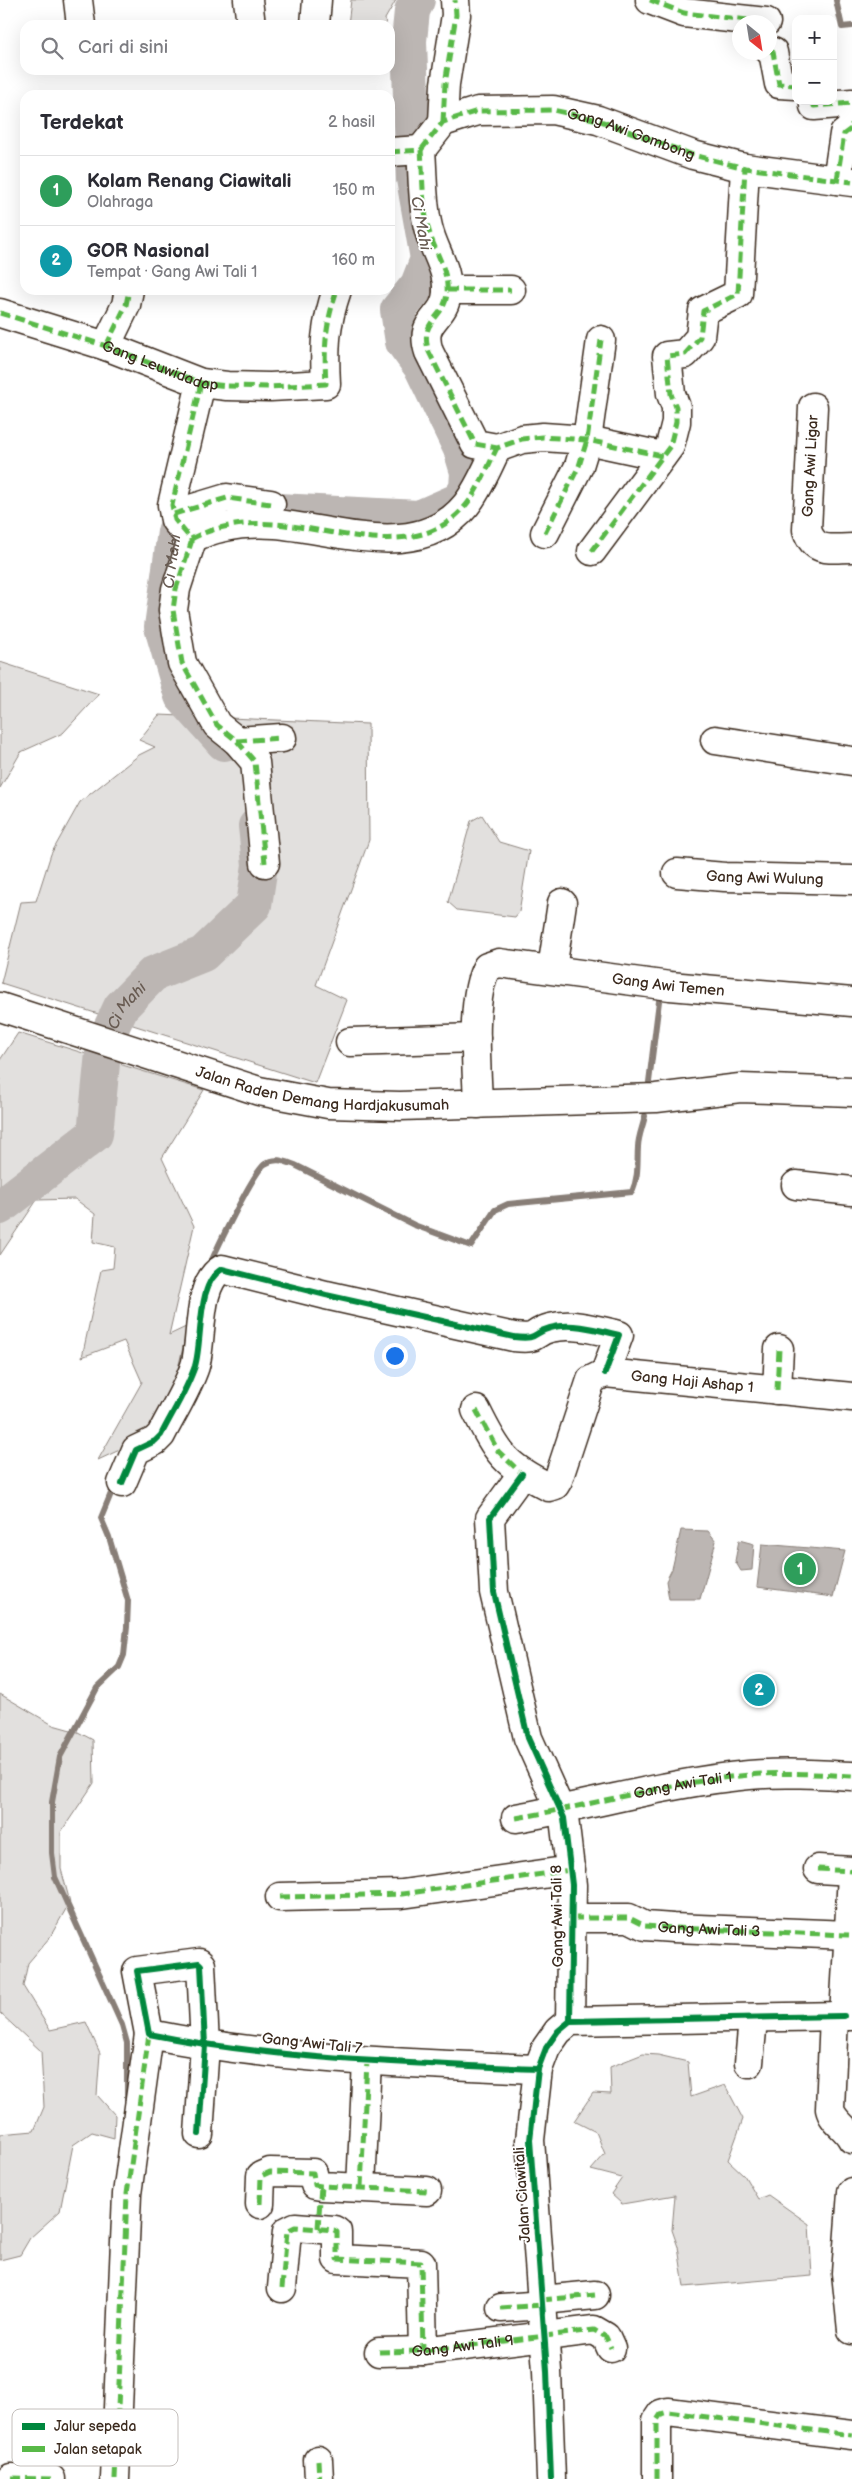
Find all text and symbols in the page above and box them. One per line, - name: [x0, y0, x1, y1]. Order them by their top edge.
- north arrow: [732, 15, 777, 60]
- map controls: [792, 15, 837, 105]
- button: +: [792, 15, 837, 60]
- search box: [20, 20, 395, 75]
- icon: search: [38, 34, 66, 62]
- text: Cari di sini: [78, 36, 168, 59]
- button: −: [792, 60, 837, 105]
- street label: Gang Awi Gombong: [565, 104, 697, 165]
- text: Terdekat: [40, 110, 124, 135]
- text: 2 hasil: [328, 113, 375, 132]
- text: Kolam Renang Ciawitali: [87, 170, 291, 193]
- text: 1: [53, 181, 59, 200]
- text: 150 m: [333, 181, 375, 200]
- text: Olahraga: [87, 193, 153, 212]
- water label: Ci Mahi: [406, 195, 435, 253]
- text: GOR Nasional: [87, 240, 209, 263]
- text: 2: [51, 251, 61, 270]
- text: 160 m: [332, 251, 375, 270]
- text: Tempat · Gang Awi Tali 1: [87, 263, 258, 282]
- street label: Gang Leuwidadap: [99, 336, 220, 395]
- street label: Gang Awi Ligar: [798, 414, 823, 518]
- water label: Ci Mahi: [159, 532, 186, 590]
- street label: Gang Awi Wulung: [705, 866, 824, 889]
- street label: Gang Awi Temen: [611, 969, 725, 1001]
- water label: Ci Mahi: [104, 978, 152, 1033]
- street label: Jalan Raden Demang Hardjakusumah: [193, 1062, 449, 1116]
- your location: [382, 1343, 408, 1369]
- street label: Gang Haji Ashap 1: [630, 1367, 754, 1397]
- pin: 1: [784, 1550, 816, 1588]
- pin: 2: [743, 1671, 775, 1709]
- street label: Gang Awi Tali 1: [632, 1768, 733, 1804]
- street label: Gang Awi Tali 8: [547, 1864, 568, 1967]
- street label: Gang Awi Tali 3: [657, 1918, 761, 1941]
- street label: Gang Awi Tali 7: [261, 2029, 364, 2058]
- street label: Jalan Ciawitali: [510, 2146, 535, 2244]
- street label: Gang Awi Tali 9: [411, 2331, 515, 2361]
- legend: [12, 2409, 178, 2466]
- text: Jalur sepeda: [54, 2418, 136, 2435]
- text: Jalan setapak: [54, 2441, 142, 2458]

